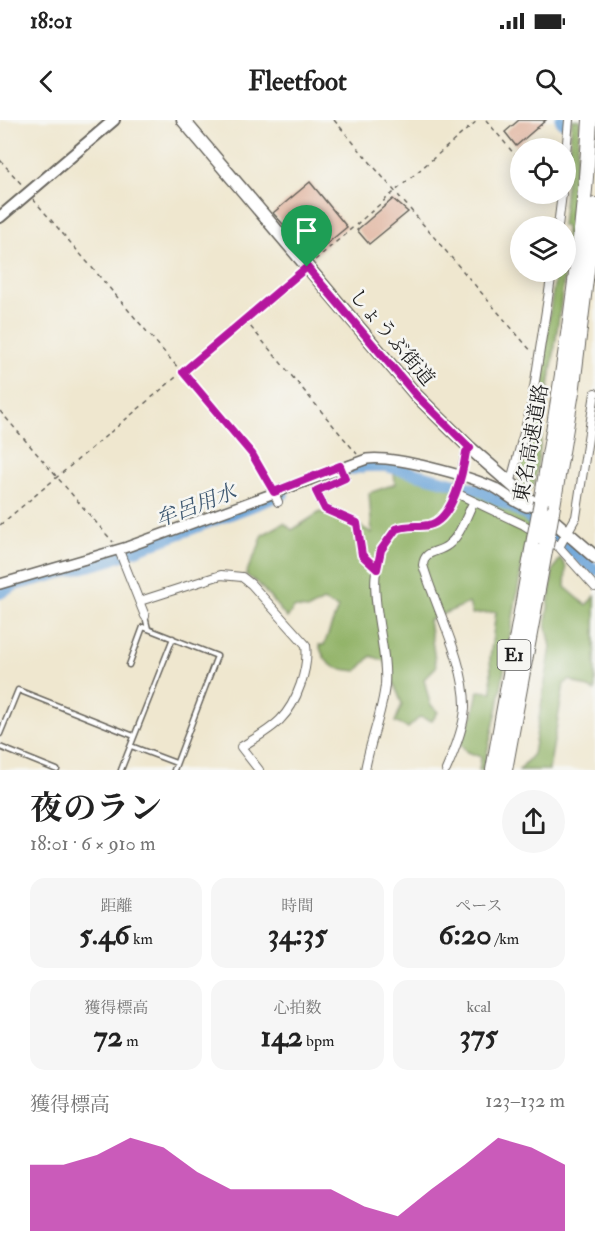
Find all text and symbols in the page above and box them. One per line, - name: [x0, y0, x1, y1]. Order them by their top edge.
- text: 18:01: [30, 7, 73, 35]
- icon: back: [30, 65, 63, 98]
- text: Fleetfoot: [248, 65, 347, 98]
- icon: search: [532, 65, 565, 98]
- map controls: [510, 138, 576, 282]
- button: locate: [510, 138, 576, 204]
- pin: [281, 205, 332, 267]
- icon: arrive: [290, 214, 323, 247]
- button: layers: [510, 216, 576, 282]
- street label: しょうぶ街道: [344, 283, 440, 391]
- street label: 東名高速道路: [508, 382, 554, 504]
- water label: 牟呂用水: [152, 478, 242, 534]
- road number: E1: [498, 640, 530, 670]
- text: 夜のラン: [30, 788, 162, 829]
- button: share: [502, 790, 565, 853]
- text: 18:01 · 6 × 910 m: [30, 831, 156, 856]
- text: 距離: [100, 896, 132, 916]
- text: 時間: [281, 896, 314, 916]
- text: ペース: [455, 896, 502, 916]
- text: 5.46: [79, 916, 130, 953]
- text: 34:35: [268, 916, 327, 953]
- text: 6:20: [438, 916, 492, 953]
- text: km: [130, 929, 153, 949]
- text: /km: [492, 929, 519, 949]
- text: kcal: [467, 997, 491, 1017]
- text: 獲得標高: [84, 998, 148, 1018]
- text: 心拍数: [273, 998, 322, 1018]
- text: 375: [460, 1017, 498, 1054]
- text: 72: [94, 1018, 123, 1055]
- text: 142: [261, 1018, 303, 1055]
- text: m: [123, 1031, 139, 1051]
- text: bpm: [303, 1031, 334, 1051]
- text: 123–132 m: [485, 1088, 565, 1113]
- text: 獲得標高: [30, 1092, 110, 1117]

